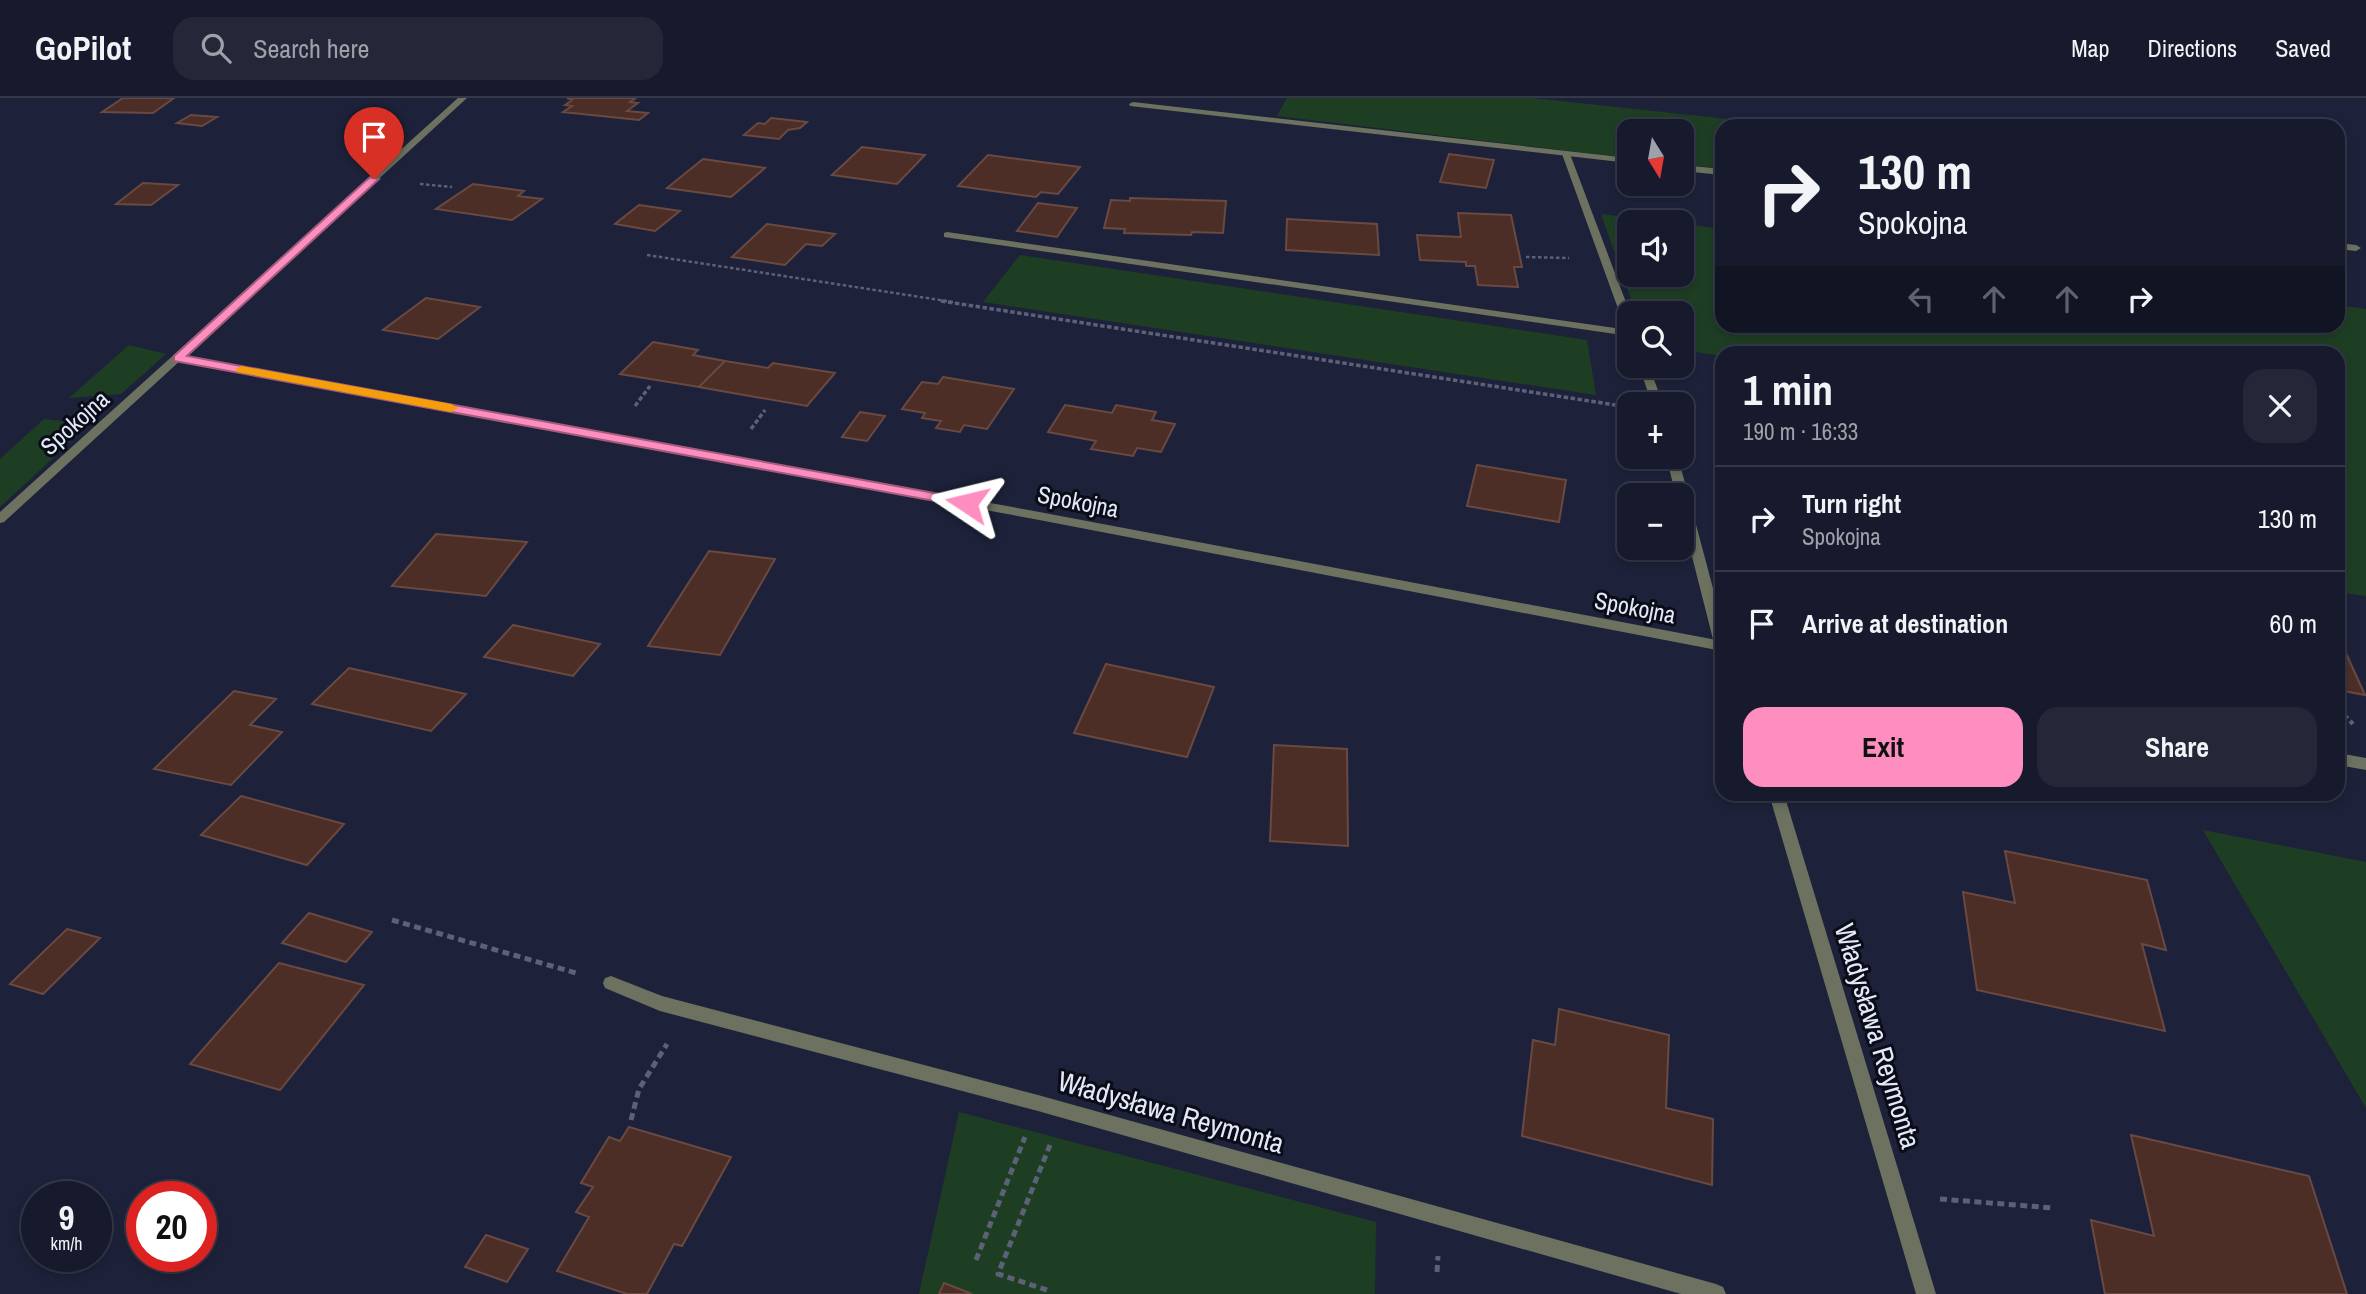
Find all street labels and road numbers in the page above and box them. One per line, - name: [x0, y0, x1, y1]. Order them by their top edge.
- street label: Spokojna: [33, 383, 116, 462]
- street label: Spokojna: [1035, 477, 1122, 525]
- street label: Spokojna: [1592, 583, 1679, 631]
- street label: Władysława Reymonta: [1826, 919, 1930, 1153]
- street label: Władysława Reymonta: [1054, 1062, 1289, 1163]

